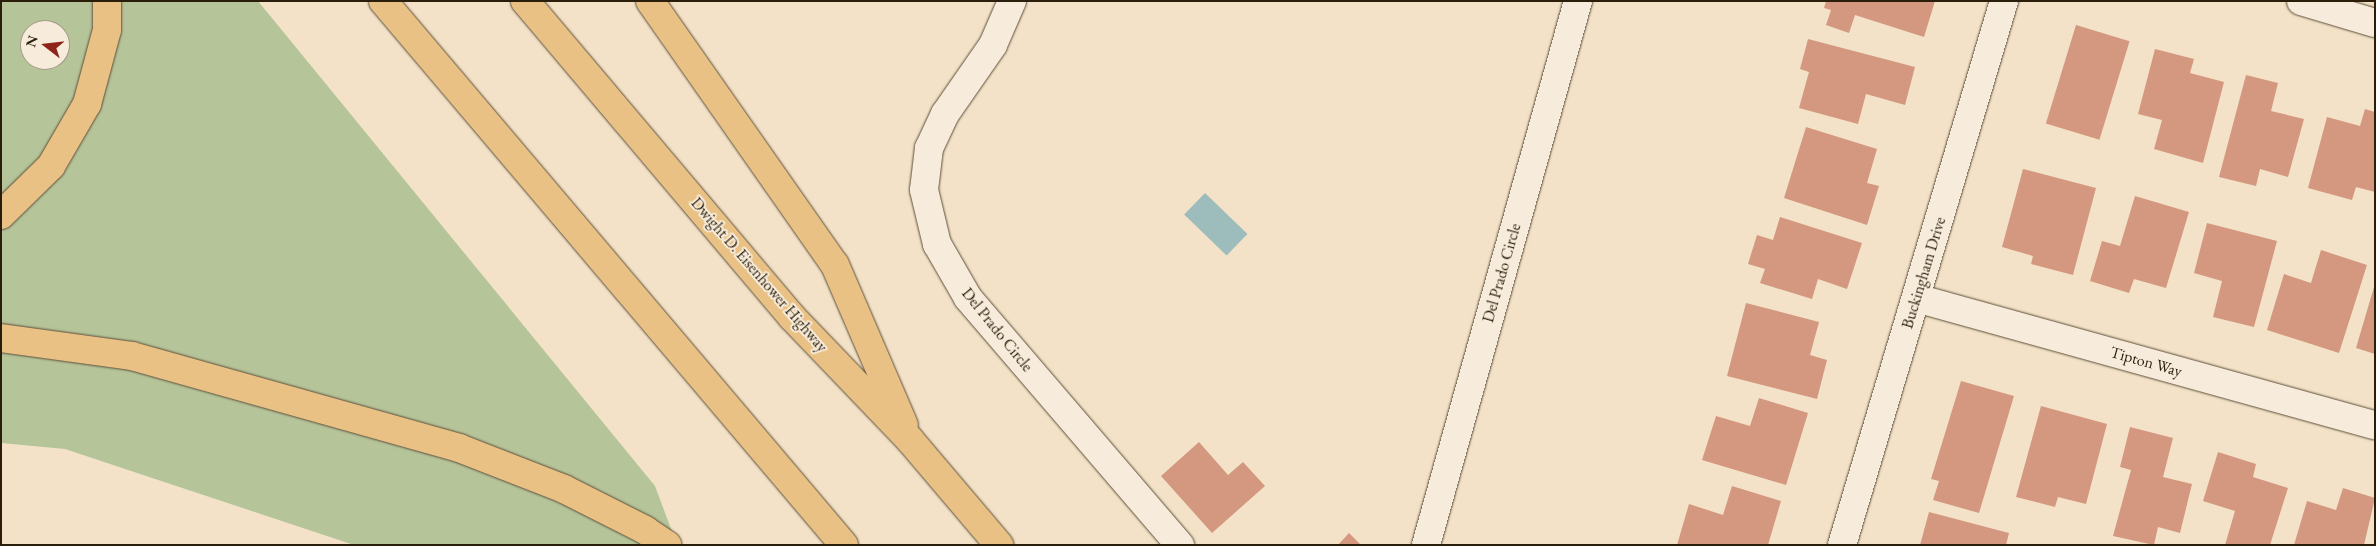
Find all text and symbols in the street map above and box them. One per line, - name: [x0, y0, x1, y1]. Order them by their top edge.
- north arrow: [20, 20, 70, 70]
- text: N: [21, 33, 42, 49]
- street label: Dwight D. Eisenhower Highway: [687, 194, 831, 356]
- street label: Buckingham Drive: [1898, 215, 1950, 331]
- street label: Del Prado Circle: [1479, 221, 1525, 325]
- street label: Del Prado Circle: [957, 284, 1037, 376]
- street label: Tipton Way: [2108, 343, 2184, 381]

